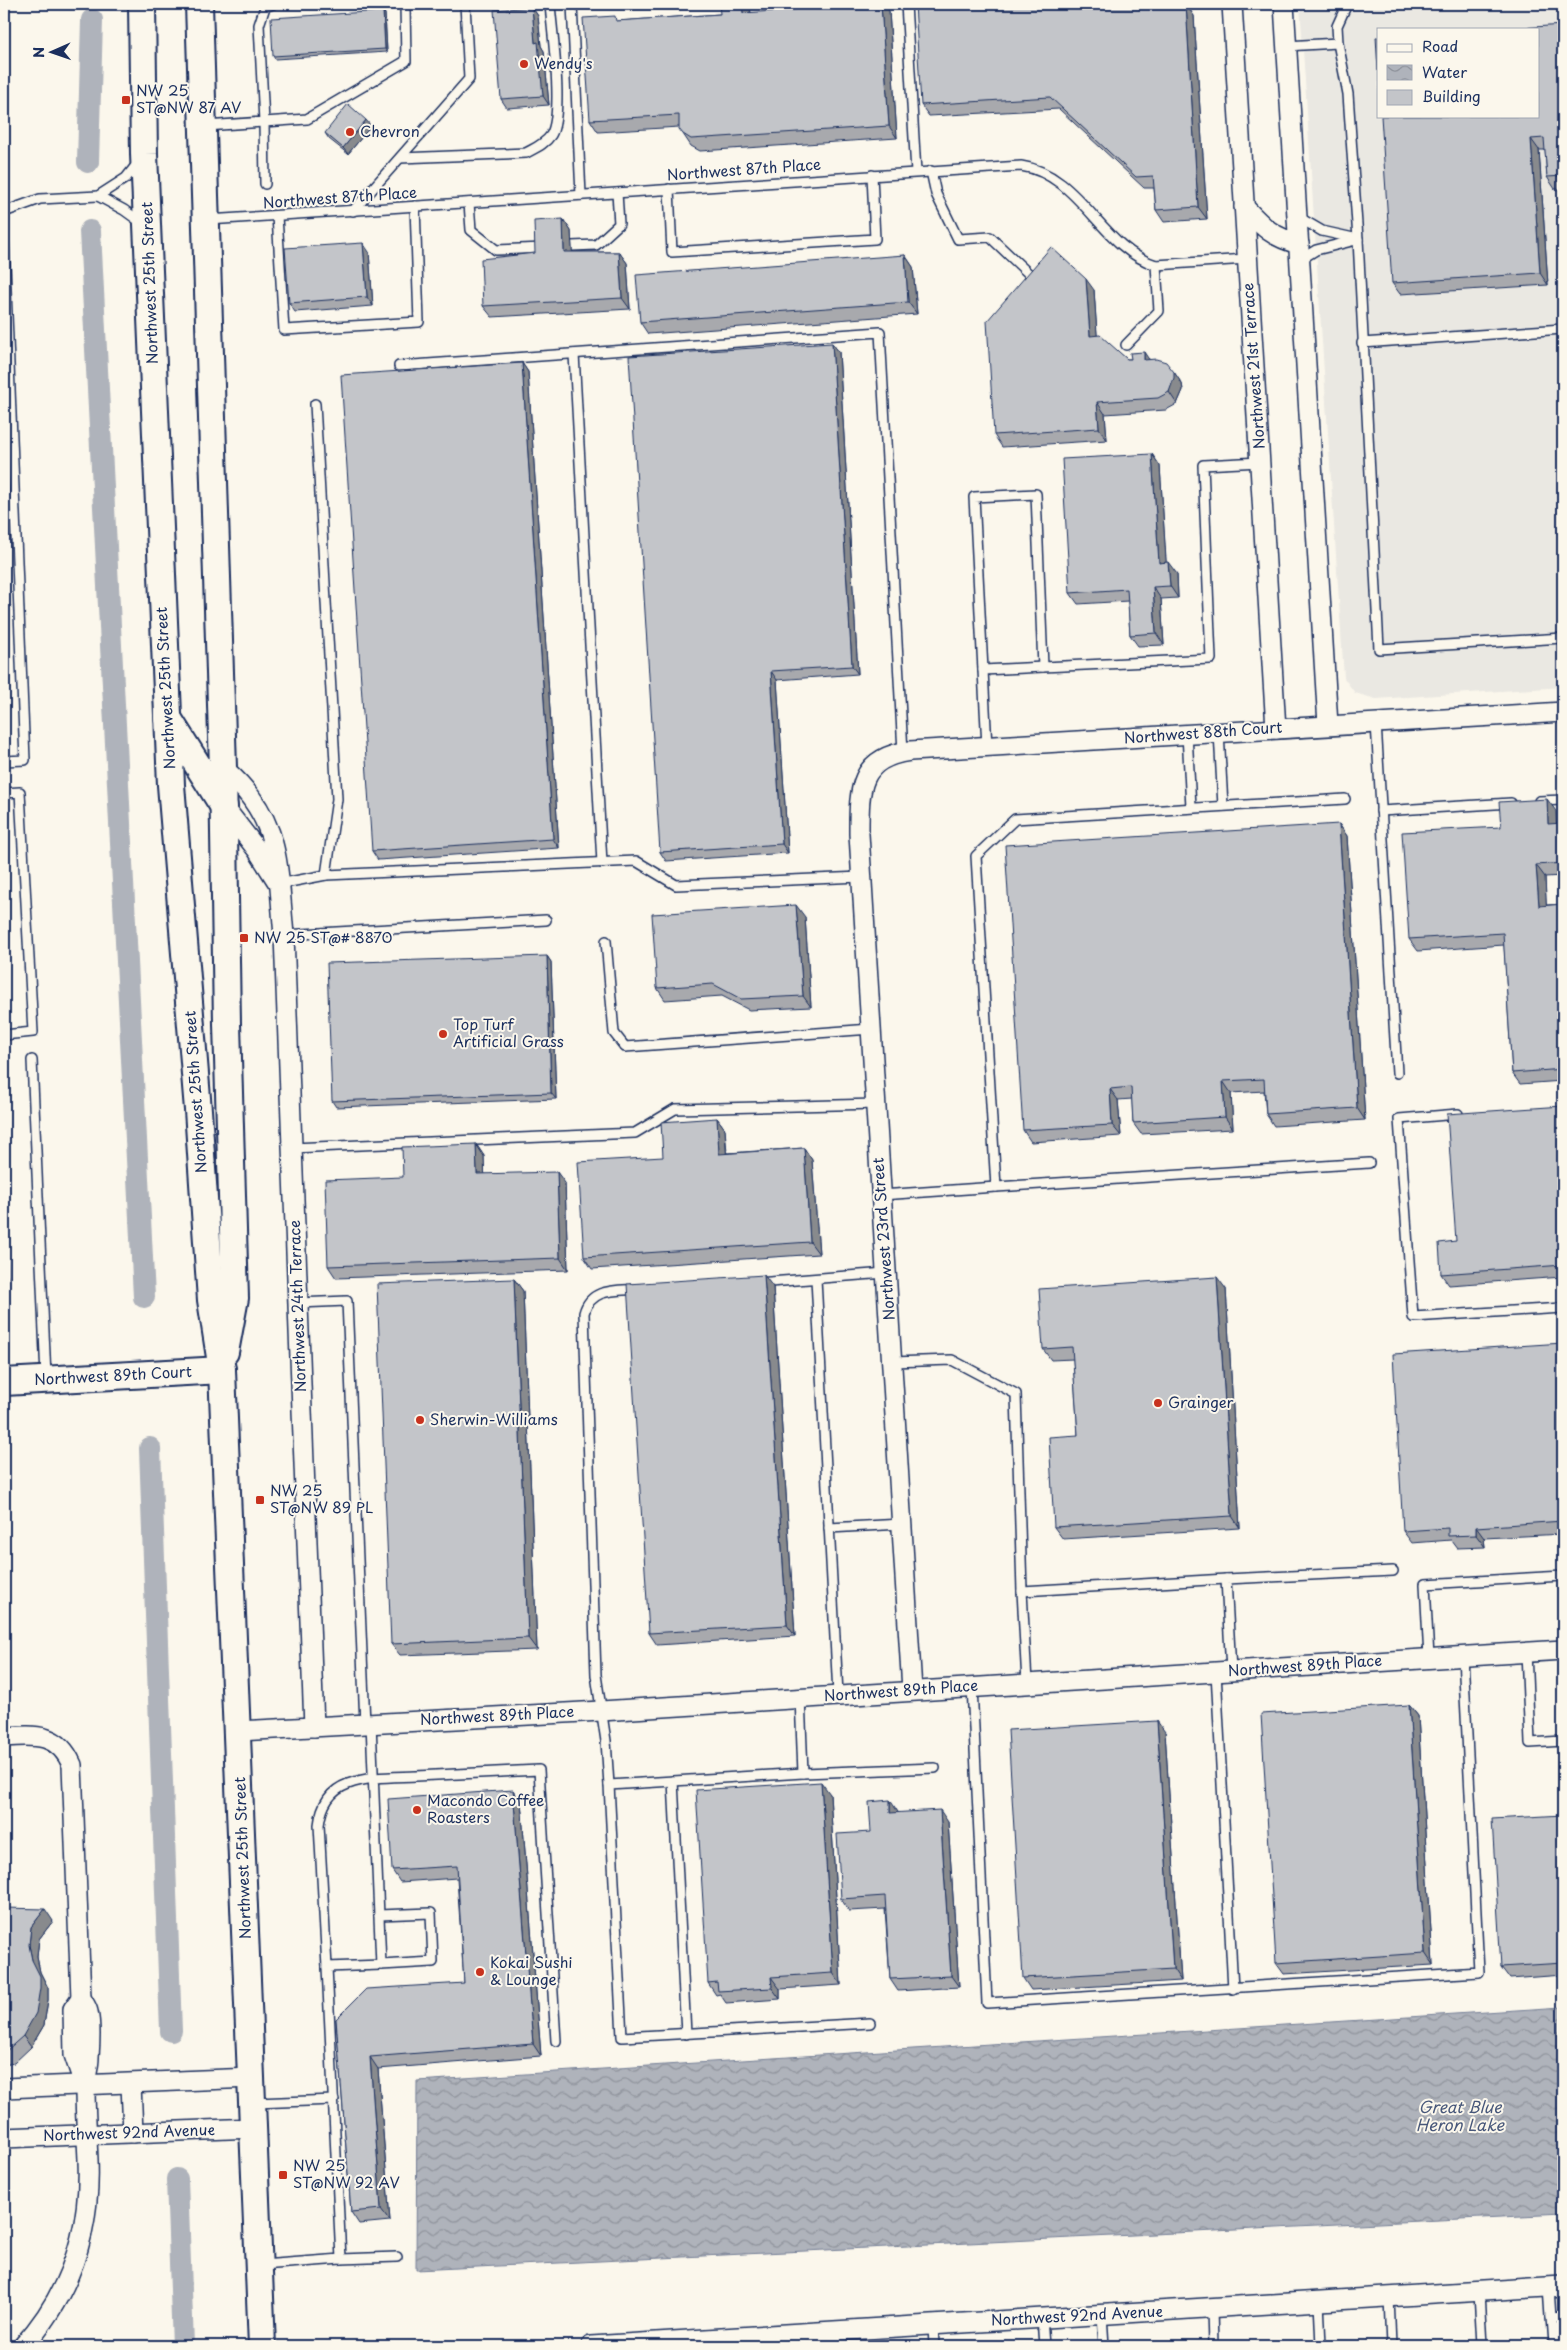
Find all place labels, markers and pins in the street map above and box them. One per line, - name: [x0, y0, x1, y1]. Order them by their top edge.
- place label: Wendy's: [534, 51, 593, 74]
- marker: Wendy's: [518, 58, 530, 70]
- place label: NW 25 ST@NW 87 AV: [136, 78, 241, 118]
- marker: NW 25 ST@NW 87 AV: [120, 94, 132, 106]
- place label: Chevron: [360, 119, 420, 142]
- marker: Chevron: [344, 126, 356, 138]
- place label: NW 25 ST@# 8870: [254, 925, 393, 948]
- marker: NW 25 ST@# 8870: [238, 932, 250, 944]
- place label: Top Turf Artificial Grass: [453, 1012, 564, 1052]
- marker: Top Turf Artificial Grass: [437, 1028, 449, 1040]
- place label: Grainger: [1168, 1390, 1234, 1413]
- marker: Grainger: [1152, 1397, 1164, 1409]
- place label: Sherwin-Williams: [430, 1407, 558, 1430]
- marker: Sherwin-Williams: [414, 1414, 426, 1426]
- place label: NW 25 ST@NW 89 PL: [270, 1478, 373, 1518]
- marker: NW 25 ST@NW 89 PL: [254, 1494, 266, 1506]
- place label: Macondo Coffee Roasters: [427, 1788, 544, 1828]
- marker: Macondo Coffee Roasters: [411, 1804, 423, 1816]
- place label: Kokai Sushi & Lounge: [490, 1950, 573, 1990]
- marker: Kokai Sushi & Lounge: [474, 1966, 486, 1978]
- place label: NW 25 ST@NW 92 AV: [293, 2153, 400, 2193]
- marker: NW 25 ST@NW 92 AV: [277, 2169, 289, 2181]

